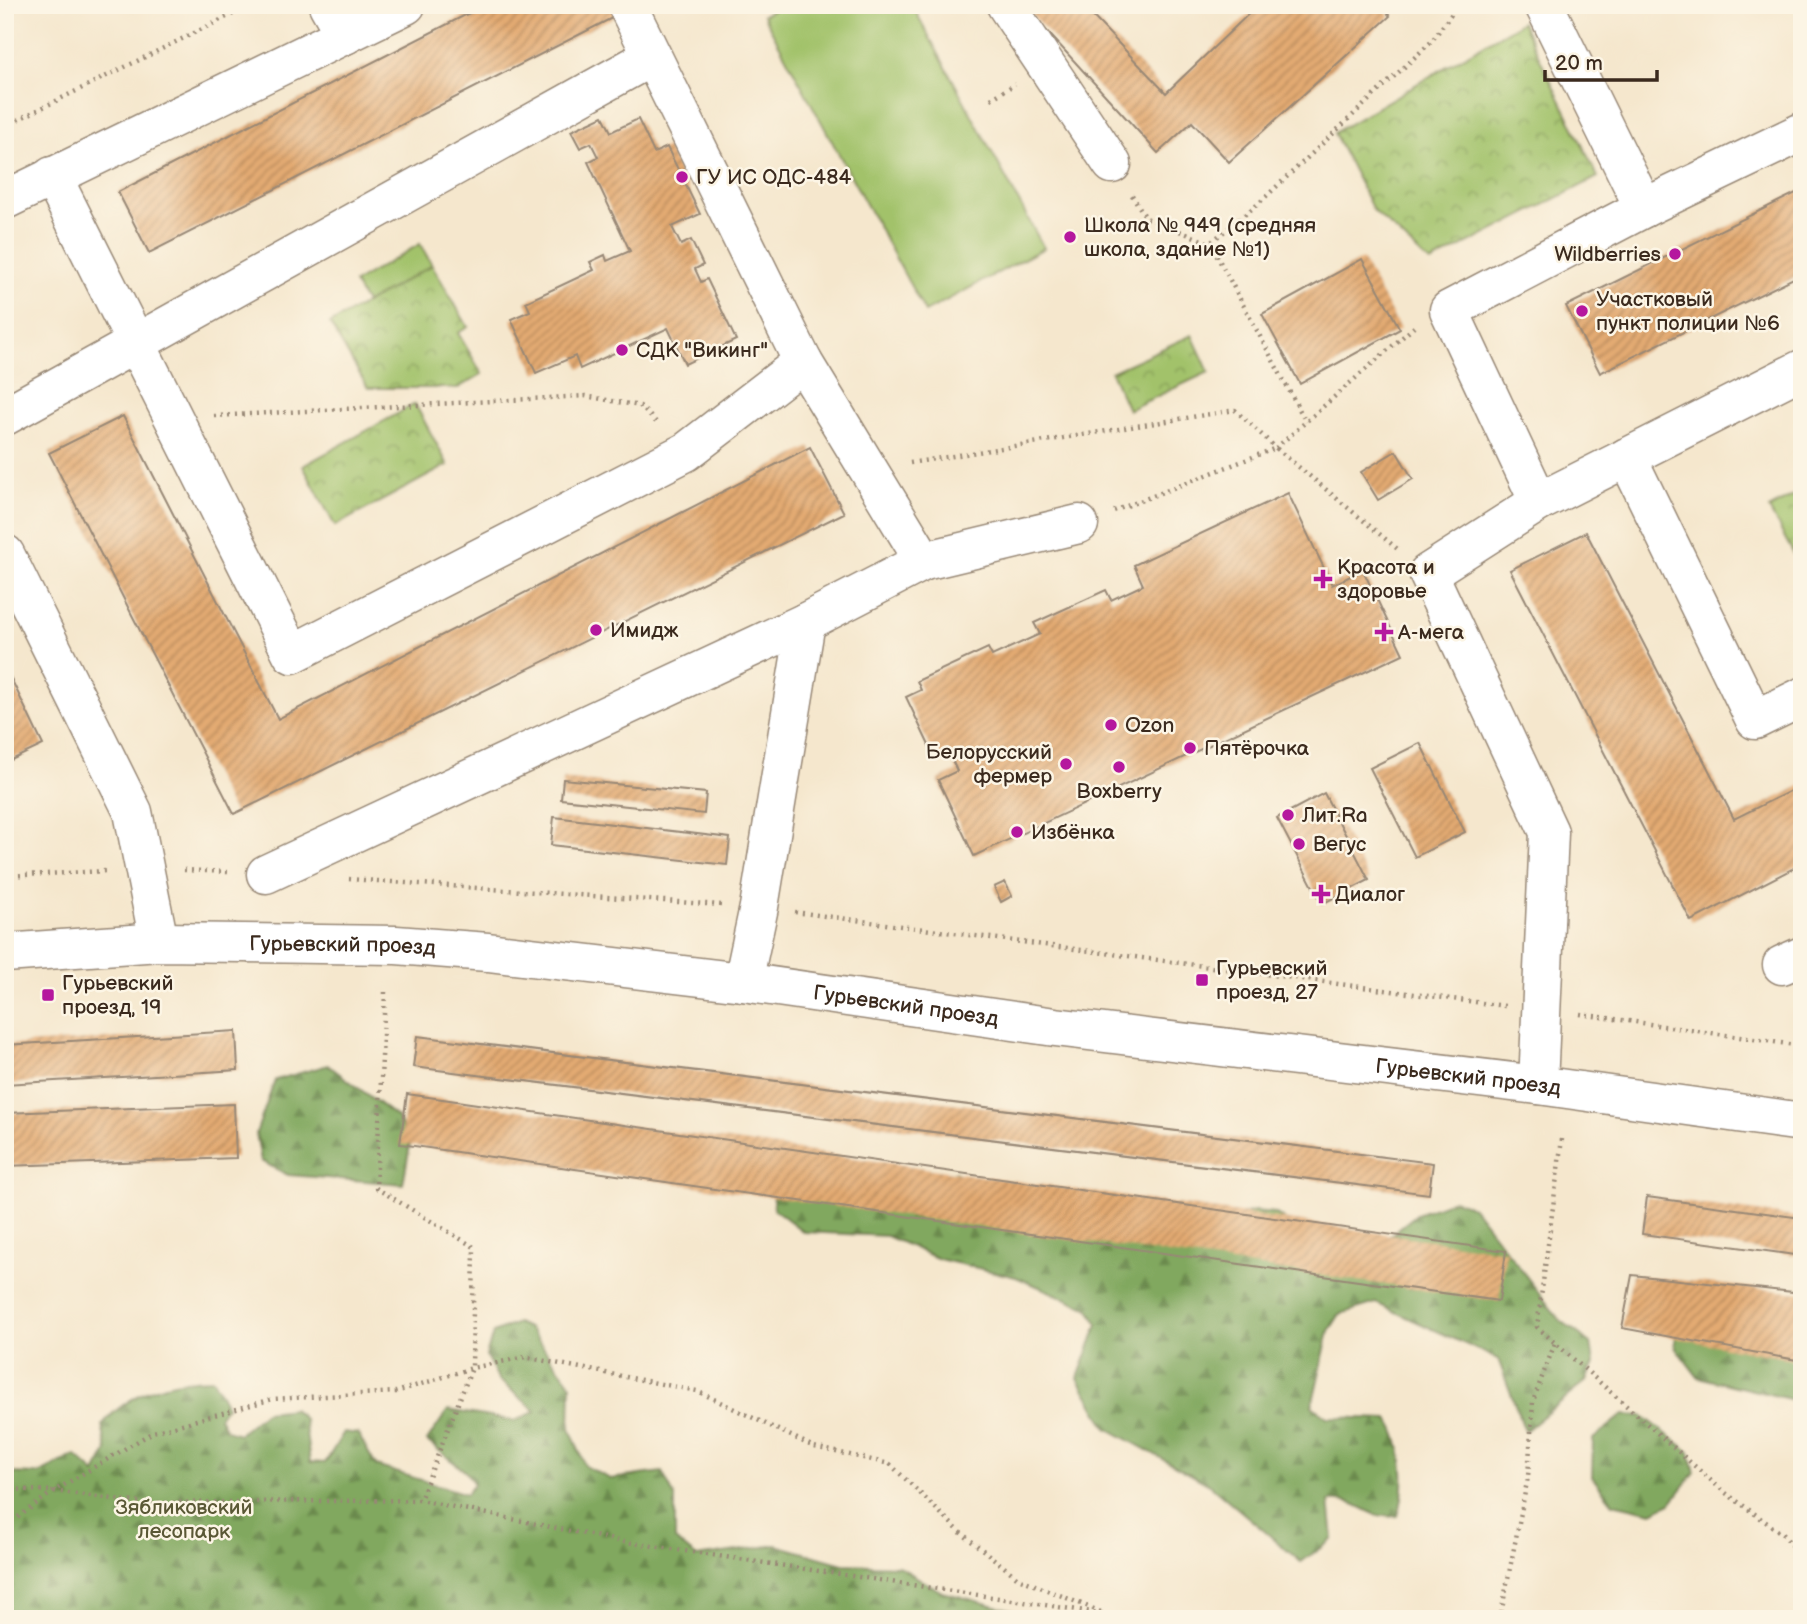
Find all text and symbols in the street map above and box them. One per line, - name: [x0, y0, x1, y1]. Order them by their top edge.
- scale bar: [1545, 38, 1657, 82]
- text: 20 m: [1555, 51, 1603, 76]
- place label: ГУ ИС ОДС-484: [696, 165, 851, 190]
- marker: ГУ ИС ОДС-484: [674, 169, 690, 185]
- place label: Школа № 949 (средняя школа, здание №1): [1084, 213, 1316, 262]
- marker: Школа № 949 (средняя школа, здание №1): [1062, 229, 1078, 245]
- place label: Wildberries: [1554, 242, 1661, 267]
- marker: Wildberries: [1667, 246, 1683, 262]
- place label: Участковый пункт полиции №6: [1596, 287, 1780, 336]
- marker: Участковый пункт полиции №6: [1574, 303, 1590, 319]
- place label: СДК "Викинг": [636, 338, 768, 363]
- marker: СДК "Викинг": [614, 342, 630, 358]
- place label: Красота и здоровье: [1337, 555, 1435, 604]
- marker: Красота и здоровье: [1315, 571, 1331, 587]
- place label: Имидж: [610, 618, 679, 643]
- place label: А-мега: [1397, 620, 1465, 645]
- marker: Имидж: [588, 622, 604, 638]
- marker: А-мега: [1376, 624, 1392, 640]
- place label: Ozon: [1125, 713, 1174, 738]
- marker: Ozon: [1103, 717, 1119, 733]
- place label: Пятёрочка: [1204, 736, 1310, 761]
- place label: Белорусский фермер: [926, 740, 1052, 789]
- marker: Пятёрочка: [1182, 740, 1198, 756]
- marker: Белорусский фермер: [1058, 756, 1074, 772]
- marker: Boxberry: [1111, 759, 1127, 775]
- place label: Boxberry: [1076, 779, 1162, 804]
- place label: Лит.Ra: [1301, 803, 1368, 828]
- marker: Лит.Ra: [1280, 807, 1296, 823]
- place label: Избёнка: [1031, 820, 1115, 845]
- marker: Избёнка: [1009, 824, 1025, 840]
- place label: Вегус: [1313, 832, 1366, 857]
- marker: Вегус: [1291, 836, 1307, 852]
- place label: Диалог: [1335, 882, 1405, 907]
- marker: Диалог: [1313, 886, 1329, 902]
- street label: Гурьевский проезд: [249, 931, 437, 961]
- place label: Гурьевский проезд, 27: [1216, 956, 1327, 1005]
- place label: Гурьевский проезд, 19: [62, 971, 173, 1020]
- marker: Гурьевский проезд, 27: [1194, 972, 1210, 988]
- street label: Гурьевский проезд: [812, 980, 1000, 1032]
- marker: Гурьевский проезд, 19: [40, 987, 56, 1003]
- street label: Гурьевский проезд: [1374, 1054, 1563, 1101]
- park label: Зябликовский лесопарк: [115, 1495, 253, 1544]

